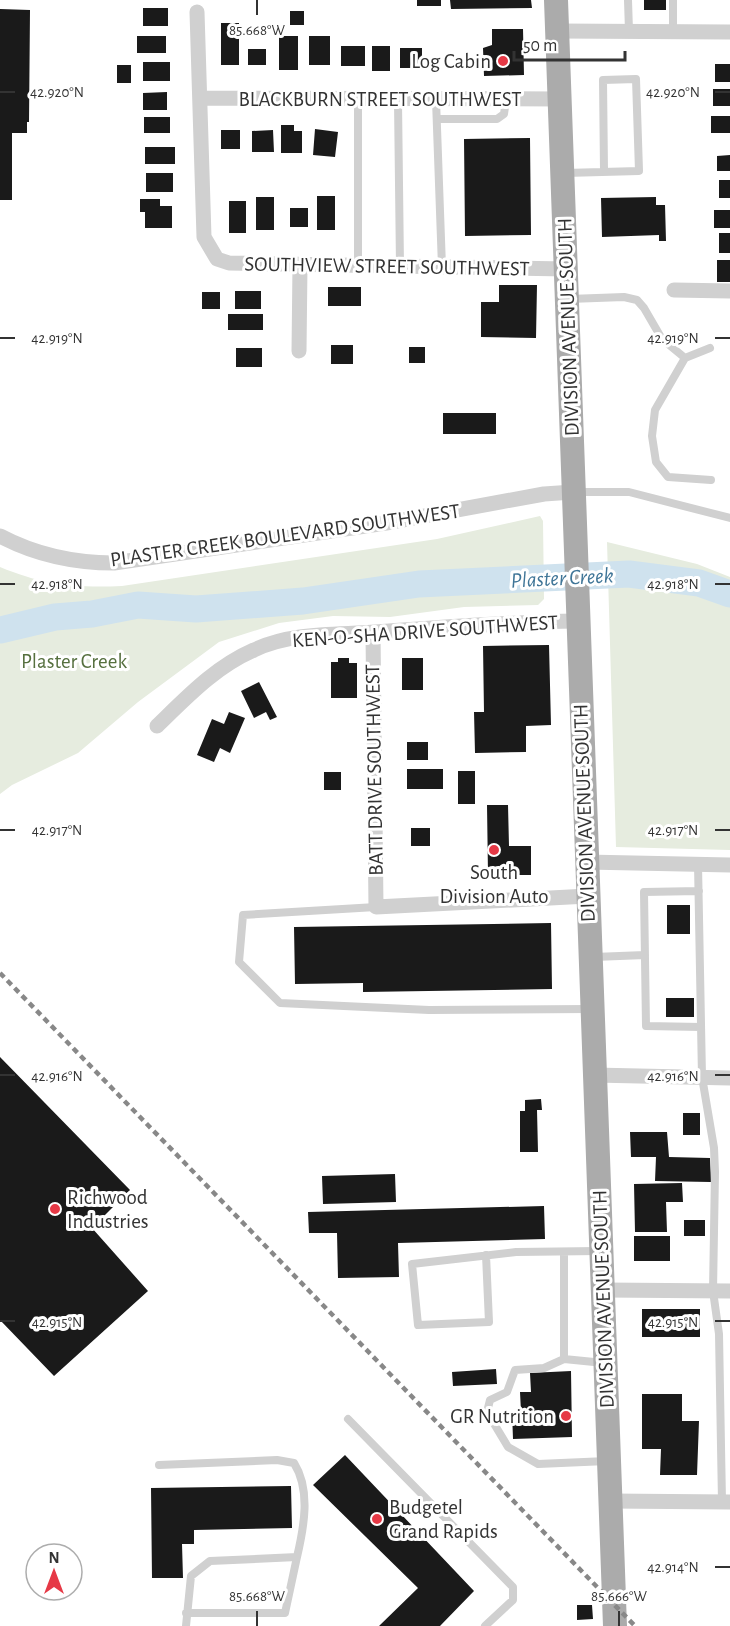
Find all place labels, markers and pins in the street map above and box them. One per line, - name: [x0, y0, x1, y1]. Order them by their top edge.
- place label: Log Cabin: [411, 51, 491, 72]
- marker: Log Cabin: [496, 54, 510, 68]
- marker: South Division Auto: [487, 843, 501, 857]
- place label: South Division Auto: [440, 862, 549, 907]
- place label: Richwood Industries: [67, 1187, 149, 1232]
- marker: Richwood Industries: [48, 1202, 62, 1216]
- place label: GR Nutrition: [450, 1406, 554, 1427]
- marker: GR Nutrition: [559, 1409, 573, 1423]
- place label: Budgetel Grand Rapids: [389, 1497, 498, 1542]
- marker: Budgetel Grand Rapids: [370, 1512, 384, 1526]

